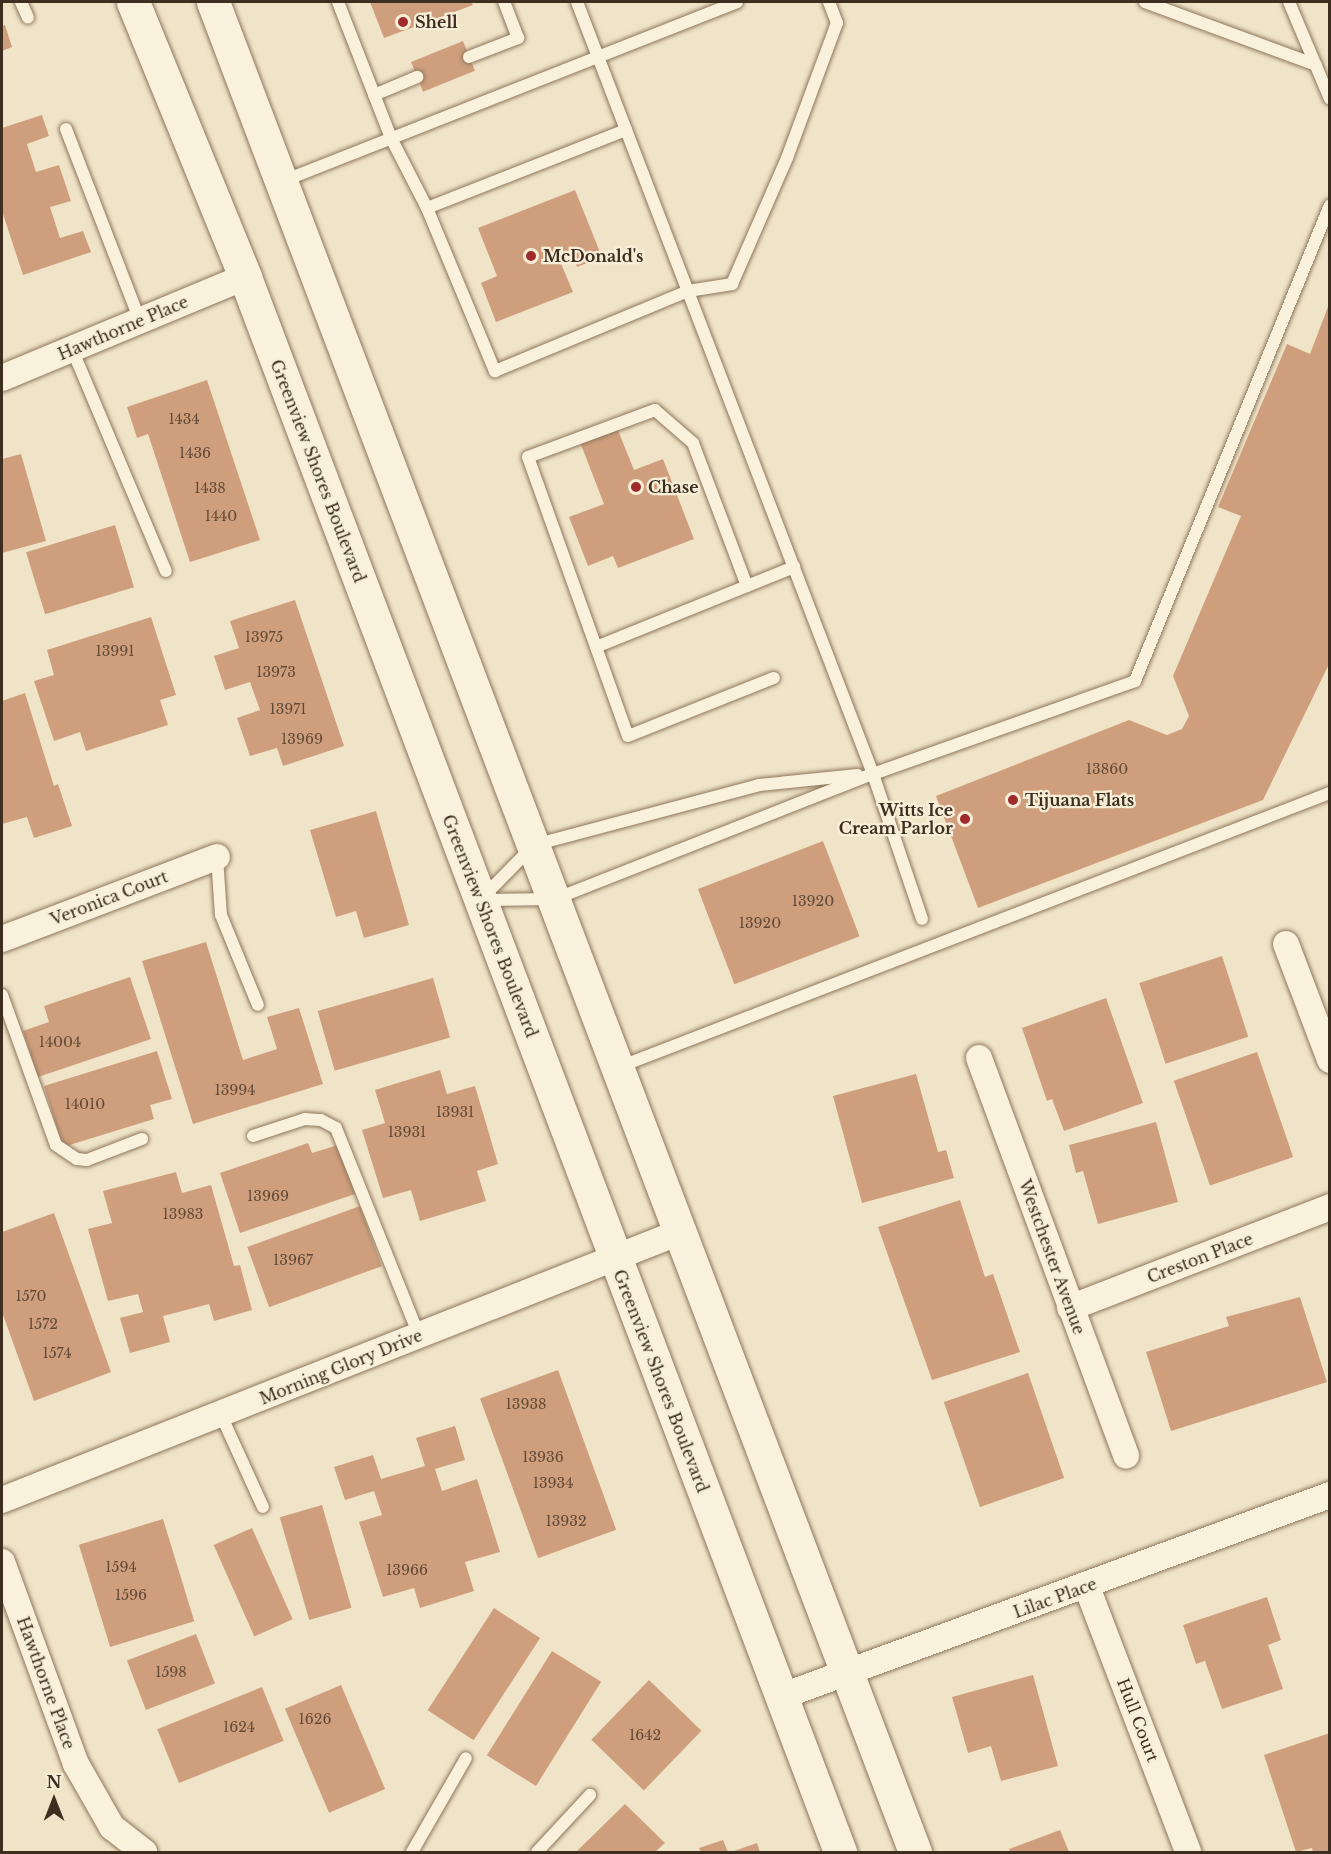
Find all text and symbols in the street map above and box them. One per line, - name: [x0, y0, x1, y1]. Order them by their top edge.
- place label: Shell: [415, 12, 458, 32]
- marker: Shell: [396, 15, 410, 29]
- place label: McDonald's: [543, 246, 644, 266]
- marker: McDonald's: [524, 249, 538, 263]
- street label: Hawthorne Place: [55, 292, 191, 364]
- street label: Greenview Shores Boulevard: [266, 357, 370, 585]
- house number: 1434: [168, 411, 200, 427]
- house number: 1436: [179, 445, 211, 461]
- place label: Chase: [648, 477, 699, 497]
- house number: 1438: [194, 480, 226, 496]
- marker: Chase: [629, 480, 643, 494]
- house number: 1440: [205, 508, 237, 524]
- house number: 13975: [245, 629, 283, 645]
- house number: 13991: [95, 643, 135, 659]
- house number: 13973: [256, 664, 296, 680]
- house number: 13971: [269, 701, 307, 717]
- house number: 13969: [281, 731, 323, 747]
- house number: 13860: [1086, 761, 1128, 777]
- place label: Tijuana Flats: [1025, 790, 1134, 810]
- marker: Tijuana Flats: [1006, 793, 1020, 807]
- place label: Witts Ice Cream Parlor: [839, 800, 953, 838]
- street label: Greenview Shores Boulevard: [438, 812, 542, 1040]
- marker: Witts Ice Cream Parlor: [958, 812, 972, 826]
- street label: Veronica Court: [47, 867, 171, 929]
- house number: 13920: [792, 893, 834, 909]
- house number: 13920: [739, 915, 781, 931]
- house number: 14004: [39, 1034, 81, 1050]
- house number: 13994: [214, 1082, 256, 1098]
- house number: 14010: [65, 1096, 105, 1112]
- house number: 13931: [436, 1104, 474, 1120]
- house number: 13931: [388, 1124, 426, 1140]
- street label: Westchester Avenue: [1015, 1176, 1089, 1338]
- house number: 13969: [247, 1188, 289, 1204]
- house number: 13983: [163, 1206, 203, 1222]
- street label: Creston Place: [1144, 1229, 1256, 1287]
- house number: 13967: [273, 1252, 313, 1268]
- street label: Greenview Shores Boulevard: [609, 1267, 713, 1495]
- house number: 1570: [15, 1288, 47, 1304]
- house number: 1572: [28, 1316, 58, 1332]
- street label: Morning Glory Drive: [256, 1325, 426, 1409]
- house number: 1574: [42, 1345, 72, 1361]
- house number: 13938: [506, 1396, 546, 1412]
- house number: 13936: [522, 1449, 564, 1465]
- house number: 13934: [533, 1475, 573, 1491]
- house number: 13932: [545, 1513, 587, 1529]
- house number: 1594: [105, 1559, 137, 1575]
- house number: 13966: [386, 1562, 428, 1578]
- street label: Lilac Place: [1011, 1574, 1099, 1622]
- house number: 1596: [115, 1587, 147, 1603]
- street label: Hawthorne Place: [13, 1614, 79, 1752]
- house number: 1598: [155, 1664, 187, 1680]
- street label: Hull Court: [1113, 1676, 1163, 1764]
- house number: 1626: [299, 1711, 331, 1727]
- house number: 1624: [223, 1719, 255, 1735]
- house number: 1642: [629, 1727, 661, 1743]
- north arrow: [24, 1770, 84, 1830]
- text: N: [46, 1772, 62, 1792]

